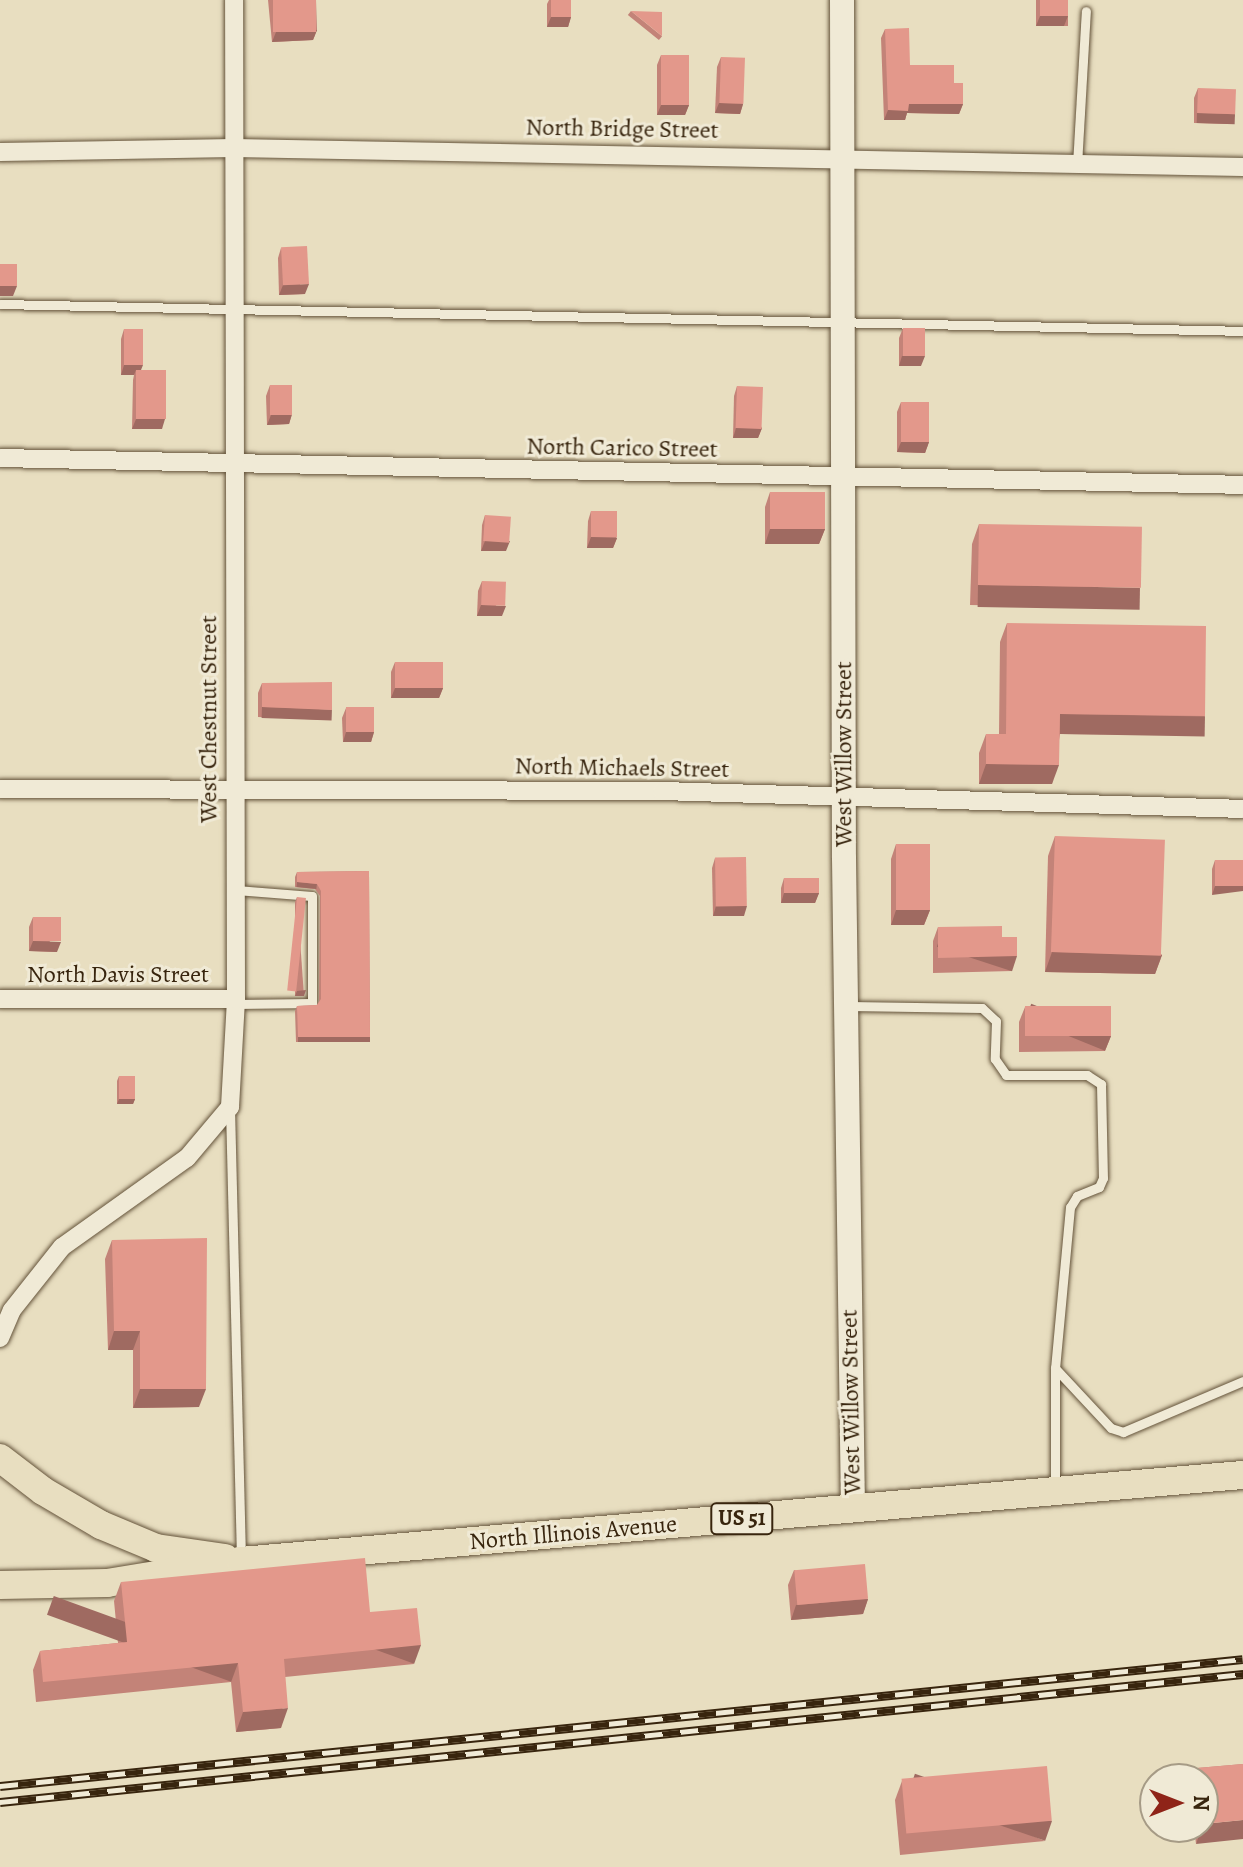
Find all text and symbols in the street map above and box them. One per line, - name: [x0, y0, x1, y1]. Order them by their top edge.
- street label: North Bridge Street: [525, 113, 719, 145]
- street label: North Carico Street: [526, 432, 718, 464]
- street label: West Chestnut Street: [195, 615, 223, 823]
- street label: West Willow Street: [830, 661, 858, 847]
- street label: North Michaels Street: [515, 752, 729, 784]
- street label: North Davis Street: [27, 961, 209, 989]
- street label: West Willow Street: [835, 1309, 867, 1495]
- road number: US 51: [710, 1501, 774, 1537]
- street label: North Illinois Avenue: [468, 1510, 678, 1556]
- north arrow: [1139, 1763, 1219, 1843]
- text: N: [1186, 1795, 1216, 1811]

